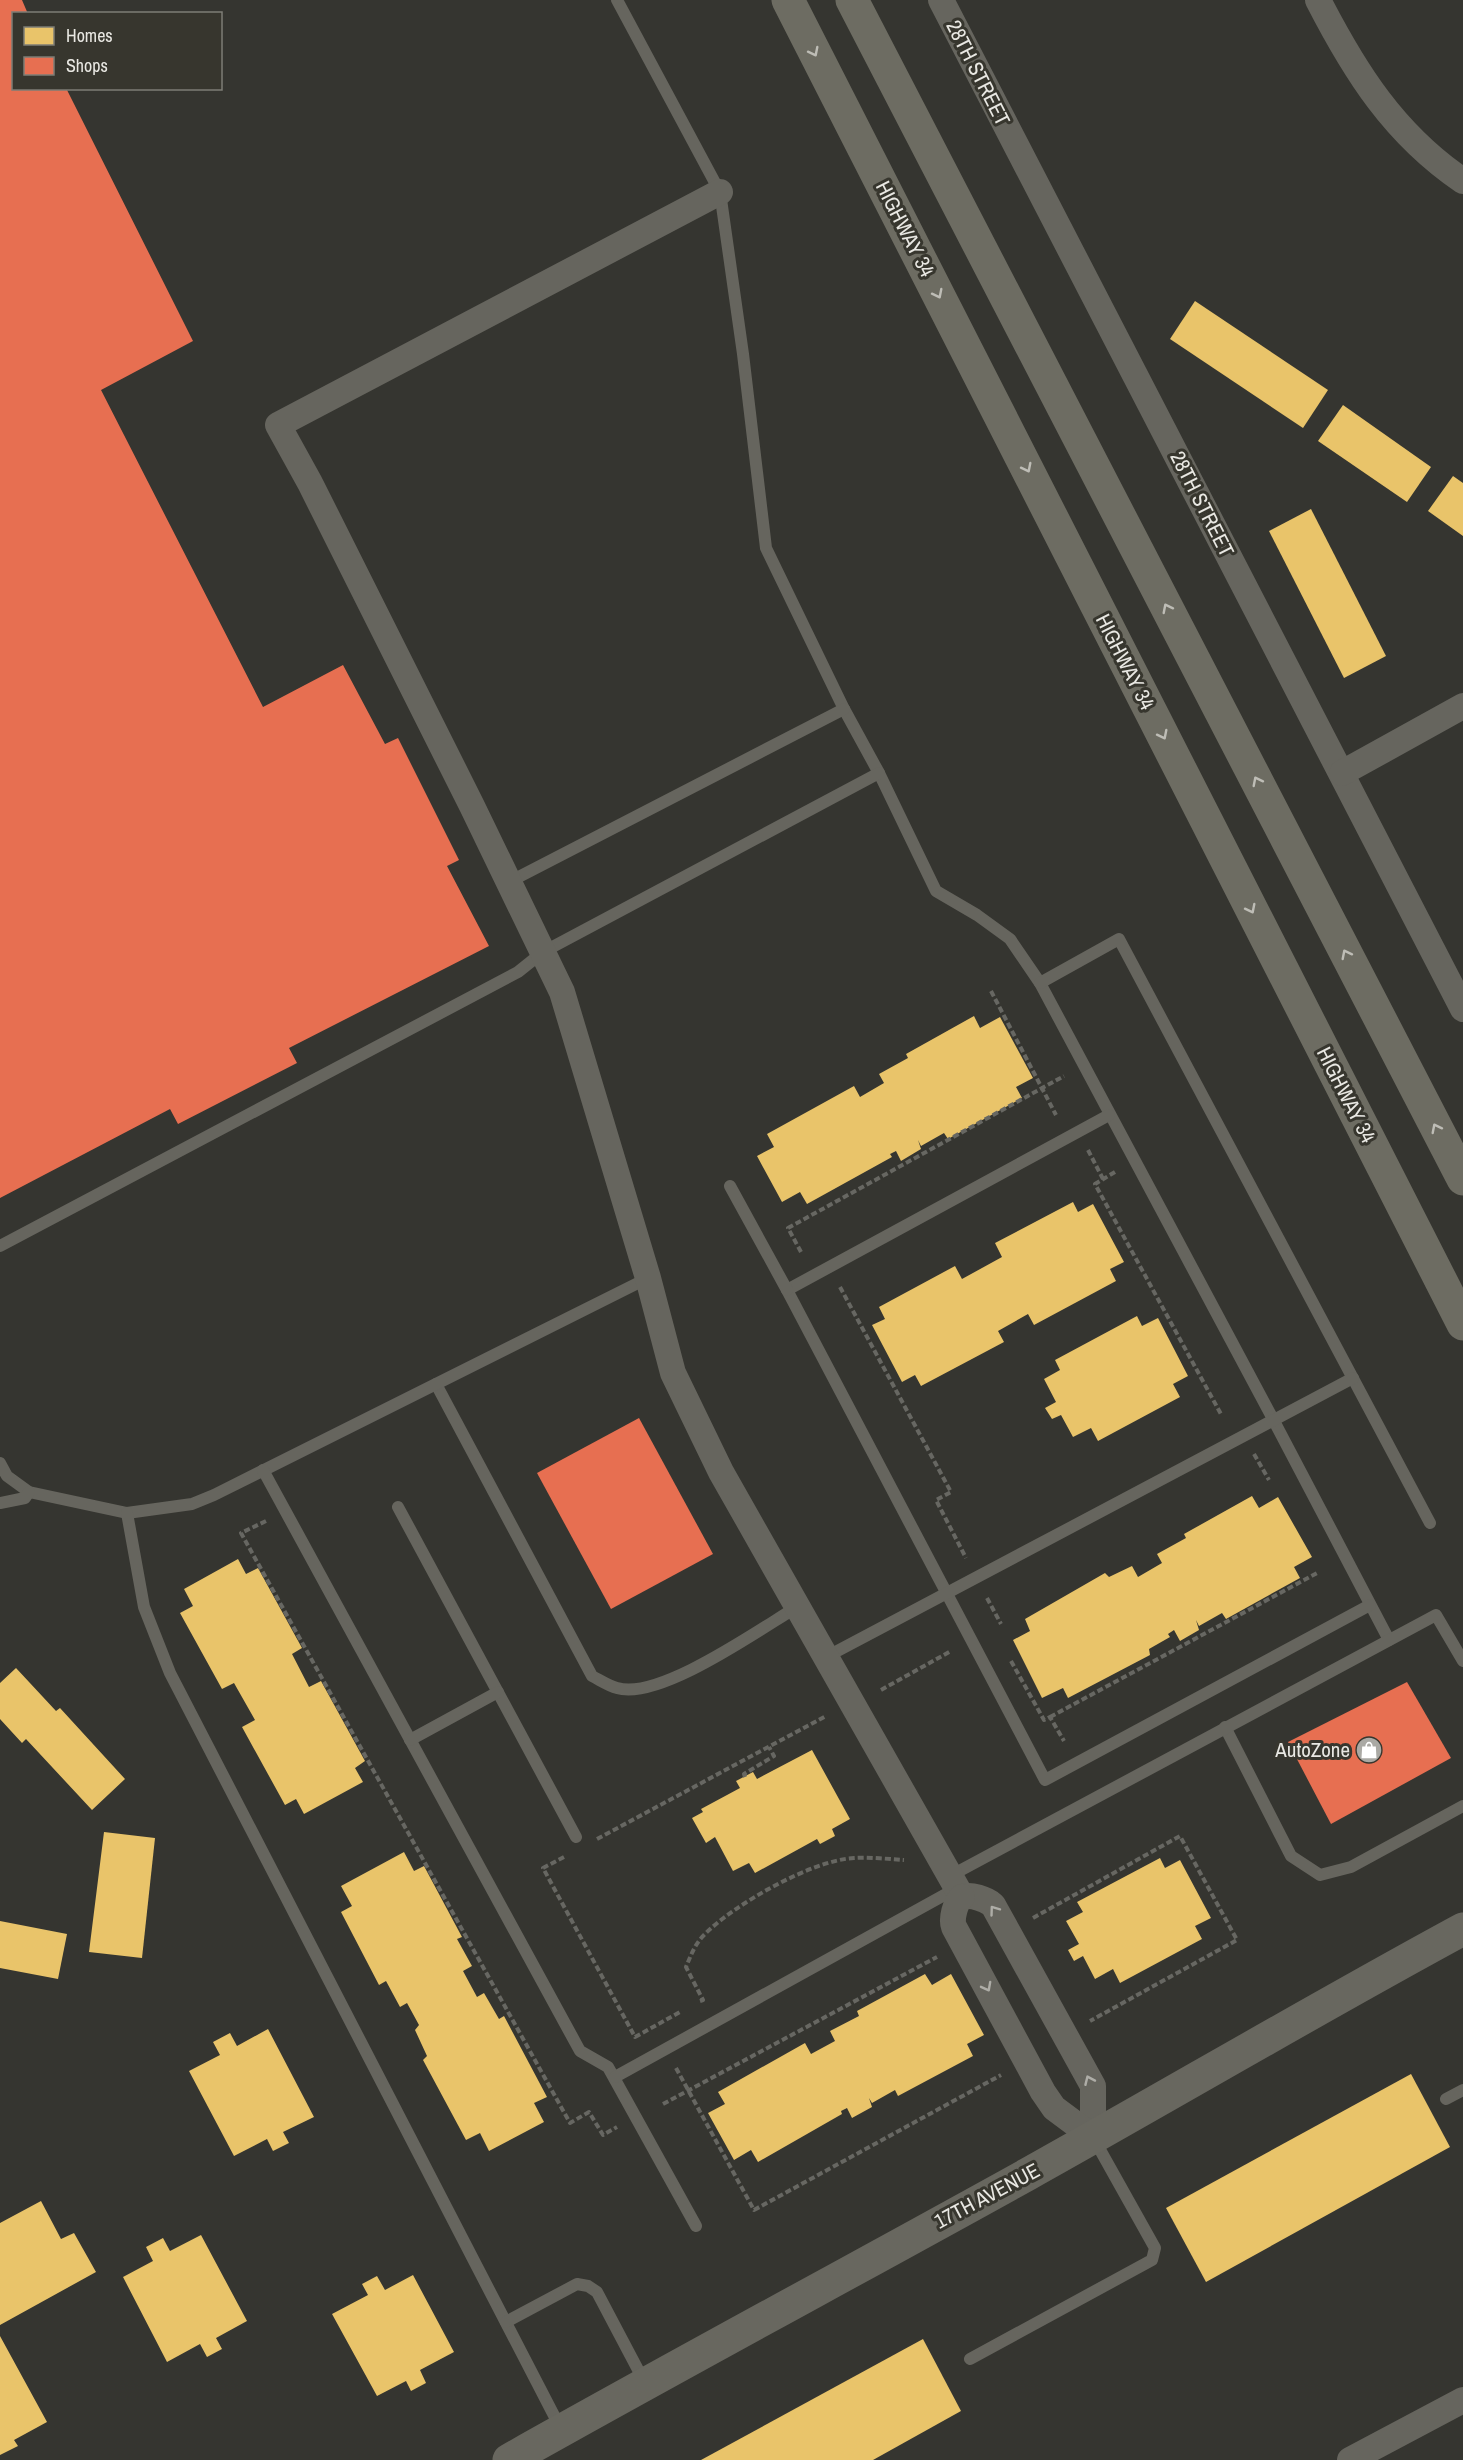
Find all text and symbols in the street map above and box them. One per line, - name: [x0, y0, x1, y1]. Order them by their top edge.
- legend: [12, 12, 222, 90]
- street label: 28TH STREET: [939, 15, 1018, 131]
- text: Homes: [66, 23, 113, 48]
- one-way arrow: [807, 46, 819, 57]
- text: Shops: [66, 53, 108, 78]
- street label: HIGHWAY 34: [869, 176, 942, 282]
- one-way arrow: [931, 288, 942, 299]
- street label: 28TH STREET: [1163, 446, 1242, 562]
- one-way arrow: [1019, 462, 1031, 473]
- one-way arrow: [1163, 604, 1174, 614]
- street label: HIGHWAY 34: [1089, 609, 1162, 715]
- one-way arrow: [1156, 729, 1167, 740]
- one-way arrow: [1253, 777, 1264, 788]
- one-way arrow: [1244, 903, 1256, 914]
- one-way arrow: [1342, 950, 1354, 961]
- street label: HIGHWAY 34: [1310, 1042, 1383, 1148]
- one-way arrow: [1432, 1123, 1443, 1134]
- place label: AutoZone: [1274, 1735, 1350, 1764]
- shop icon: AutoZone: [1354, 1735, 1384, 1765]
- one-way arrow: [990, 1906, 1001, 1917]
- one-way arrow: [980, 1980, 991, 1991]
- one-way arrow: [1084, 2075, 1096, 2086]
- street label: 17TH AVENUE: [929, 2156, 1045, 2235]

